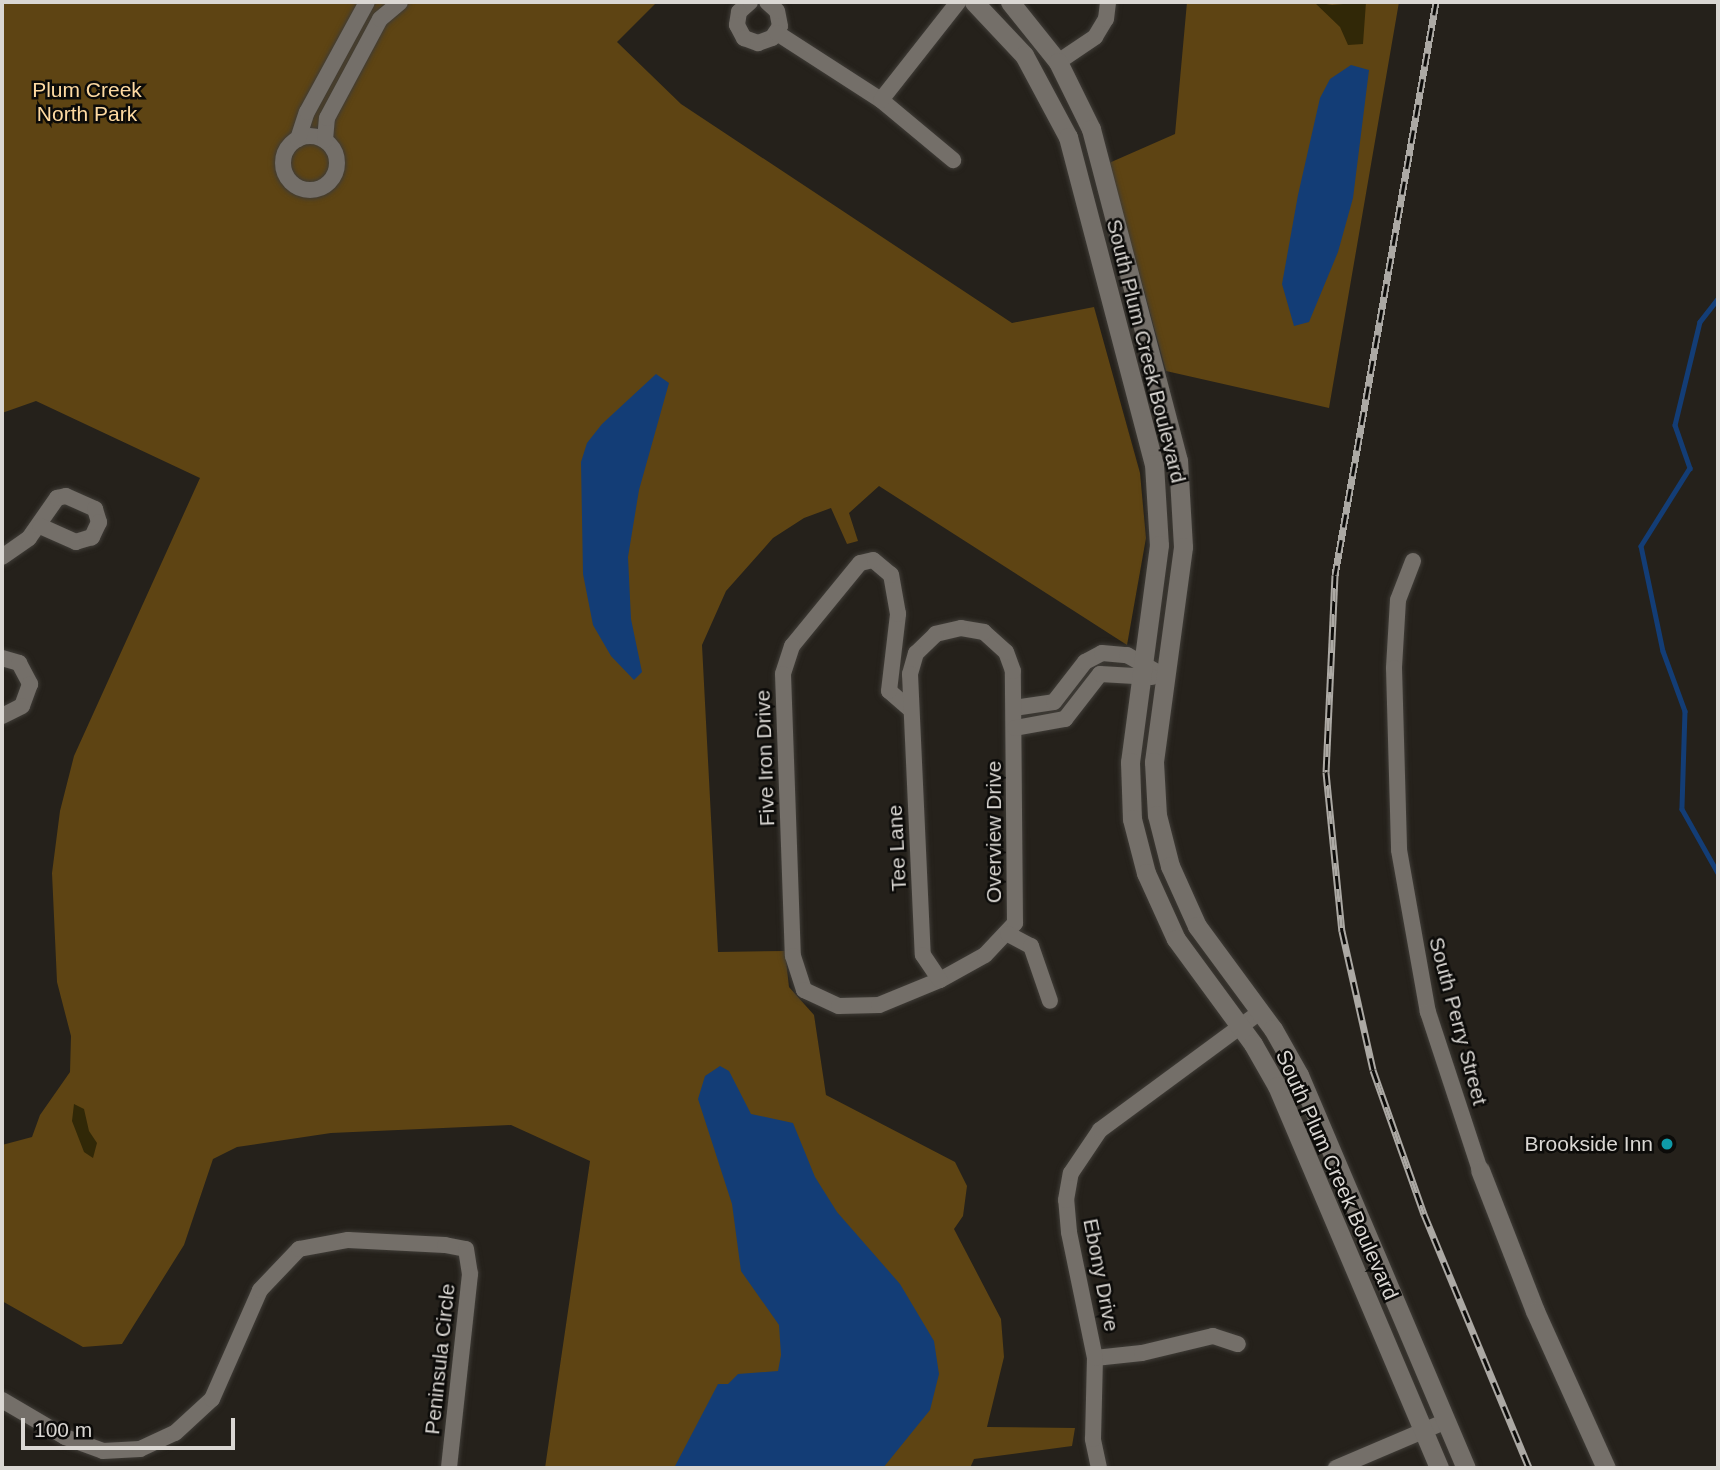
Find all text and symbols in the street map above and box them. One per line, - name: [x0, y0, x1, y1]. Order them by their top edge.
- park label: Plum Creek North Park: [32, 77, 142, 127]
- street label: South Plum Creek Boulevard: [1101, 217, 1191, 485]
- street label: Five Iron Drive: [750, 689, 780, 827]
- street label: Overview Drive: [981, 761, 1007, 903]
- street label: Tee Lane: [882, 804, 912, 892]
- street label: South Perry Street: [1423, 934, 1493, 1108]
- street label: South Plum Creek Boulevard: [1270, 1046, 1404, 1304]
- place label: Brookside Inn: [1525, 1131, 1653, 1157]
- marker: Brookside Inn: [1659, 1136, 1675, 1152]
- street label: Ebony Drive: [1078, 1216, 1124, 1334]
- street label: Peninsula Circle: [420, 1282, 460, 1436]
- scale bar: [24, 1404, 238, 1448]
- text: 100 m: [34, 1418, 92, 1441]

